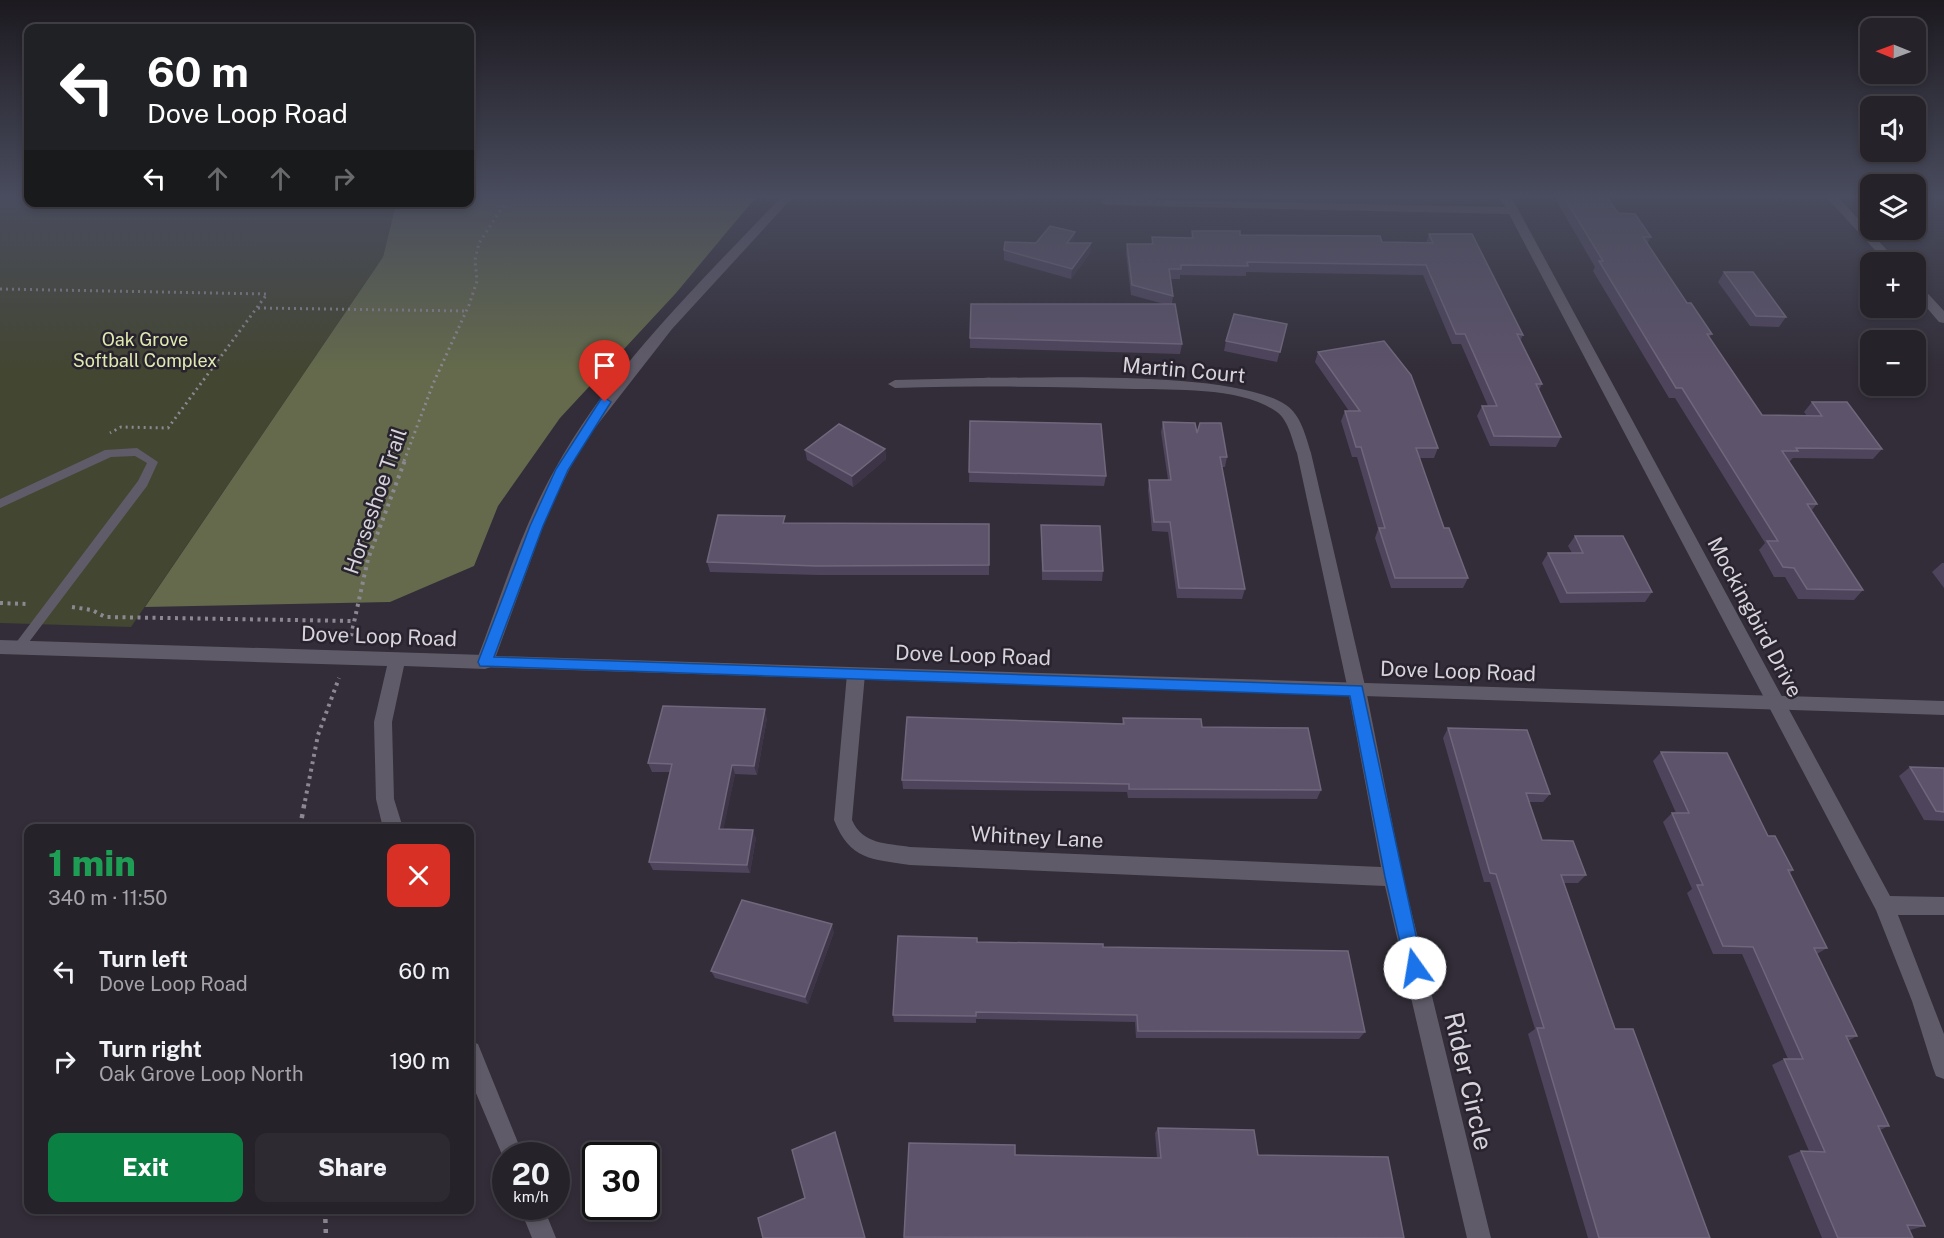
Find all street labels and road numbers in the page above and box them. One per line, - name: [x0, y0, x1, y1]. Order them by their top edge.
- street label: Martin Court: [1121, 352, 1247, 388]
- street label: Horseshoe Trail: [338, 425, 412, 577]
- street label: Mockingbird Drive: [1702, 533, 1808, 701]
- street label: Dove Loop Road: [301, 621, 457, 651]
- street label: Dove Loop Road: [895, 640, 1051, 670]
- street label: Dove Loop Road: [1380, 656, 1536, 686]
- street label: Whitney Lane: [970, 821, 1104, 853]
- street label: Rider Circle: [1438, 1009, 1500, 1153]

